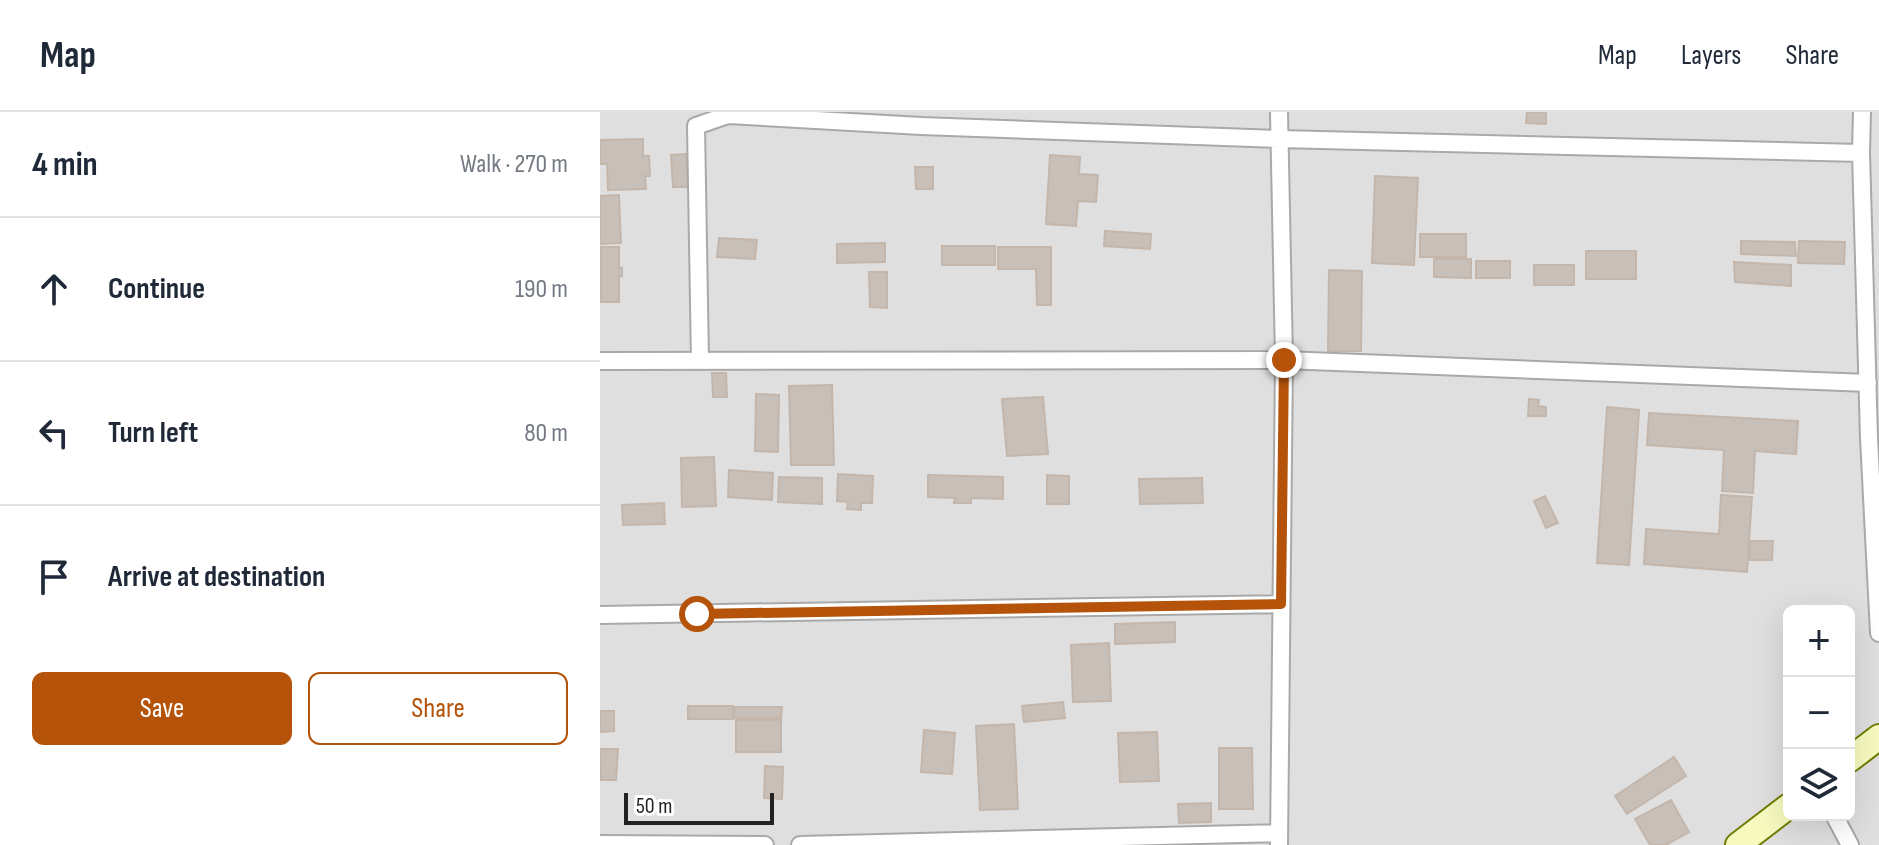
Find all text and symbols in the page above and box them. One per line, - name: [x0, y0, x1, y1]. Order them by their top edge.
- text: Map: [40, 33, 96, 78]
- text: Map: [1598, 39, 1637, 72]
- text: Layers: [1681, 39, 1741, 72]
- text: Share: [1785, 39, 1839, 72]
- text: 4 min: [32, 144, 98, 185]
- text: Walk · 270 m: [460, 149, 568, 180]
- icon: ahead: [32, 267, 76, 311]
- text: Continue: [108, 271, 205, 307]
- text: 190 m: [515, 274, 568, 305]
- route end: [1266, 342, 1302, 378]
- icon: left: [32, 411, 76, 455]
- text: Turn left: [108, 415, 198, 451]
- text: 80 m: [524, 418, 568, 449]
- icon: arrive: [32, 555, 76, 599]
- text: Arrive at destination: [108, 559, 325, 595]
- route start: [679, 596, 715, 632]
- map controls: [1783, 605, 1855, 821]
- button: +: [1783, 605, 1855, 677]
- button: Save: [32, 672, 292, 745]
- button: Share: [308, 672, 568, 745]
- button: −: [1783, 677, 1855, 749]
- button: layers: [1783, 749, 1855, 821]
- scale bar: [624, 789, 774, 825]
- text: 50 m: [636, 793, 672, 820]

